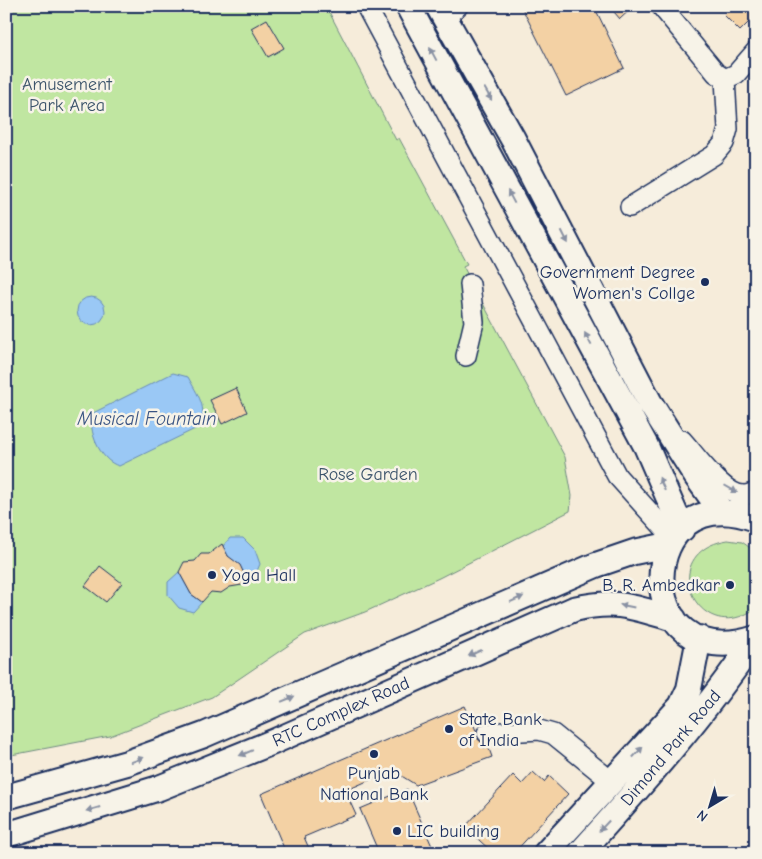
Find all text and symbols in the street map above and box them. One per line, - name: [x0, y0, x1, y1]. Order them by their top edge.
- one-way arrow: [429, 47, 438, 60]
- park label: Amusement Park Area: [22, 74, 113, 116]
- one-way arrow: [483, 88, 492, 101]
- one-way arrow: [507, 189, 515, 204]
- one-way arrow: [561, 230, 569, 244]
- place label: Government Degree Women's Collge: [540, 262, 695, 304]
- marker: Government Degree Women's Collge: [699, 276, 711, 288]
- one-way arrow: [584, 332, 592, 347]
- water label: Musical Fountain: [76, 408, 217, 430]
- park label: Rose Garden: [318, 464, 418, 485]
- one-way arrow: [658, 477, 666, 491]
- one-way arrow: [724, 485, 739, 493]
- place label: Yoga Hall: [222, 565, 296, 586]
- marker: Yoga Hall: [206, 569, 218, 581]
- place label: B. R. Ambedkar: [602, 575, 721, 596]
- marker: B. R. Ambedkar: [724, 579, 736, 591]
- one-way arrow: [510, 594, 524, 602]
- one-way arrow: [619, 601, 635, 609]
- one-way arrow: [468, 649, 482, 657]
- street label: RTC Complex Road: [269, 672, 413, 752]
- street label: Dimond Park Road: [616, 686, 726, 810]
- one-way arrow: [281, 694, 295, 702]
- place label: State Bank of India: [459, 709, 542, 751]
- marker: State Bank of India: [443, 723, 455, 735]
- one-way arrow: [632, 747, 644, 759]
- marker: Punjab National Bank: [368, 748, 380, 760]
- one-way arrow: [239, 749, 253, 757]
- one-way arrow: [130, 755, 145, 763]
- place label: Punjab National Bank: [320, 763, 428, 805]
- north arrow: [684, 782, 734, 832]
- one-way arrow: [86, 806, 101, 814]
- text: N: [693, 806, 711, 825]
- one-way arrow: [598, 819, 610, 831]
- place label: LIC building: [407, 821, 500, 842]
- marker: LIC building: [391, 825, 403, 837]

